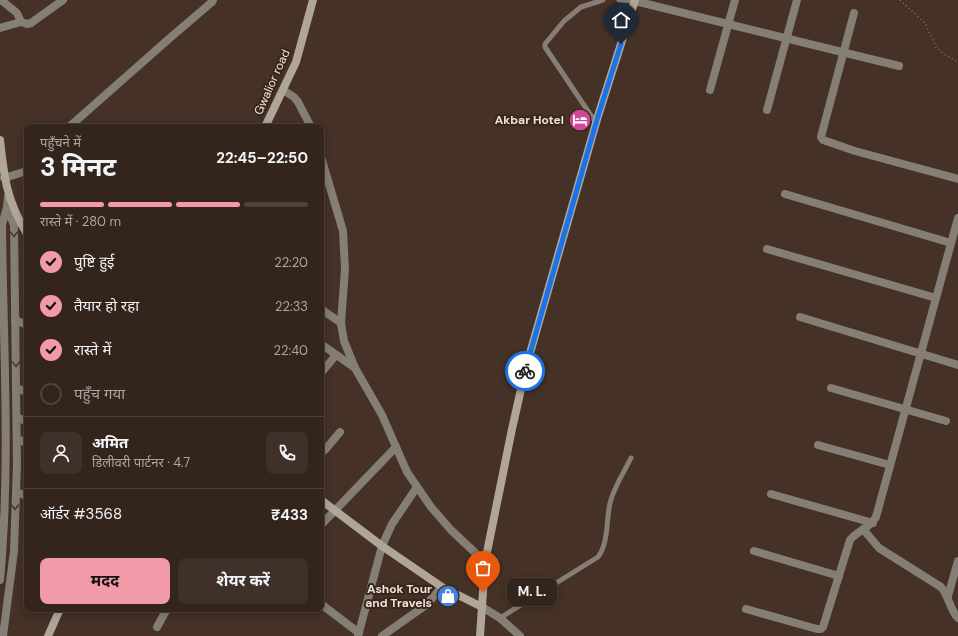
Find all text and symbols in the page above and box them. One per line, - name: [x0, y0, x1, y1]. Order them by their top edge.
- pin: [604, 3, 638, 44]
- icon: home: [610, 9, 632, 31]
- street label: Gwalior road: [250, 47, 294, 117]
- hotel icon: Akbar Hotel: [567, 107, 593, 133]
- place label: Akbar Hotel: [495, 112, 564, 128]
- text: पहुँचने में: [40, 134, 81, 151]
- text: 22:45–22:50: [216, 148, 308, 168]
- text: 3 मिनट: [40, 150, 116, 184]
- text: रास्ते में · 280 m: [40, 213, 121, 230]
- one-way arrow: [10, 231, 18, 237]
- icon: check: [40, 251, 62, 273]
- text: पुष्टि हुई: [74, 252, 115, 272]
- text: 22:20: [274, 254, 308, 271]
- icon: check: [40, 295, 62, 317]
- text: तैयार हो रहा: [74, 296, 139, 316]
- text: 22:33: [275, 298, 308, 315]
- icon: check: [40, 339, 62, 361]
- text: रास्ते में: [74, 340, 111, 360]
- text: 22:40: [274, 342, 308, 359]
- courier: [505, 351, 545, 391]
- icon: bike: [514, 360, 536, 382]
- one-way arrow: [12, 361, 20, 367]
- text: पहुँच गया: [74, 384, 125, 404]
- button: person: [40, 432, 82, 474]
- button: phone: [266, 432, 308, 474]
- text: अमित: [92, 433, 128, 453]
- text: डिलीवरी पार्टनर · 4.7: [92, 454, 190, 471]
- one-way arrow: [11, 504, 19, 510]
- text: ऑर्डर #3568: [40, 504, 122, 524]
- text: ₹433: [271, 505, 308, 525]
- pin: [466, 551, 500, 592]
- icon: bag: [472, 557, 494, 579]
- button: मदद: [40, 558, 170, 604]
- button: शेयर करें: [178, 558, 308, 604]
- callout: M. L.: [507, 578, 557, 606]
- place label: Ashok Tour and Travels: [365, 581, 432, 611]
- shop icon: Ashok Tour and Travels: [435, 583, 461, 609]
- text: M. L.: [518, 583, 546, 600]

